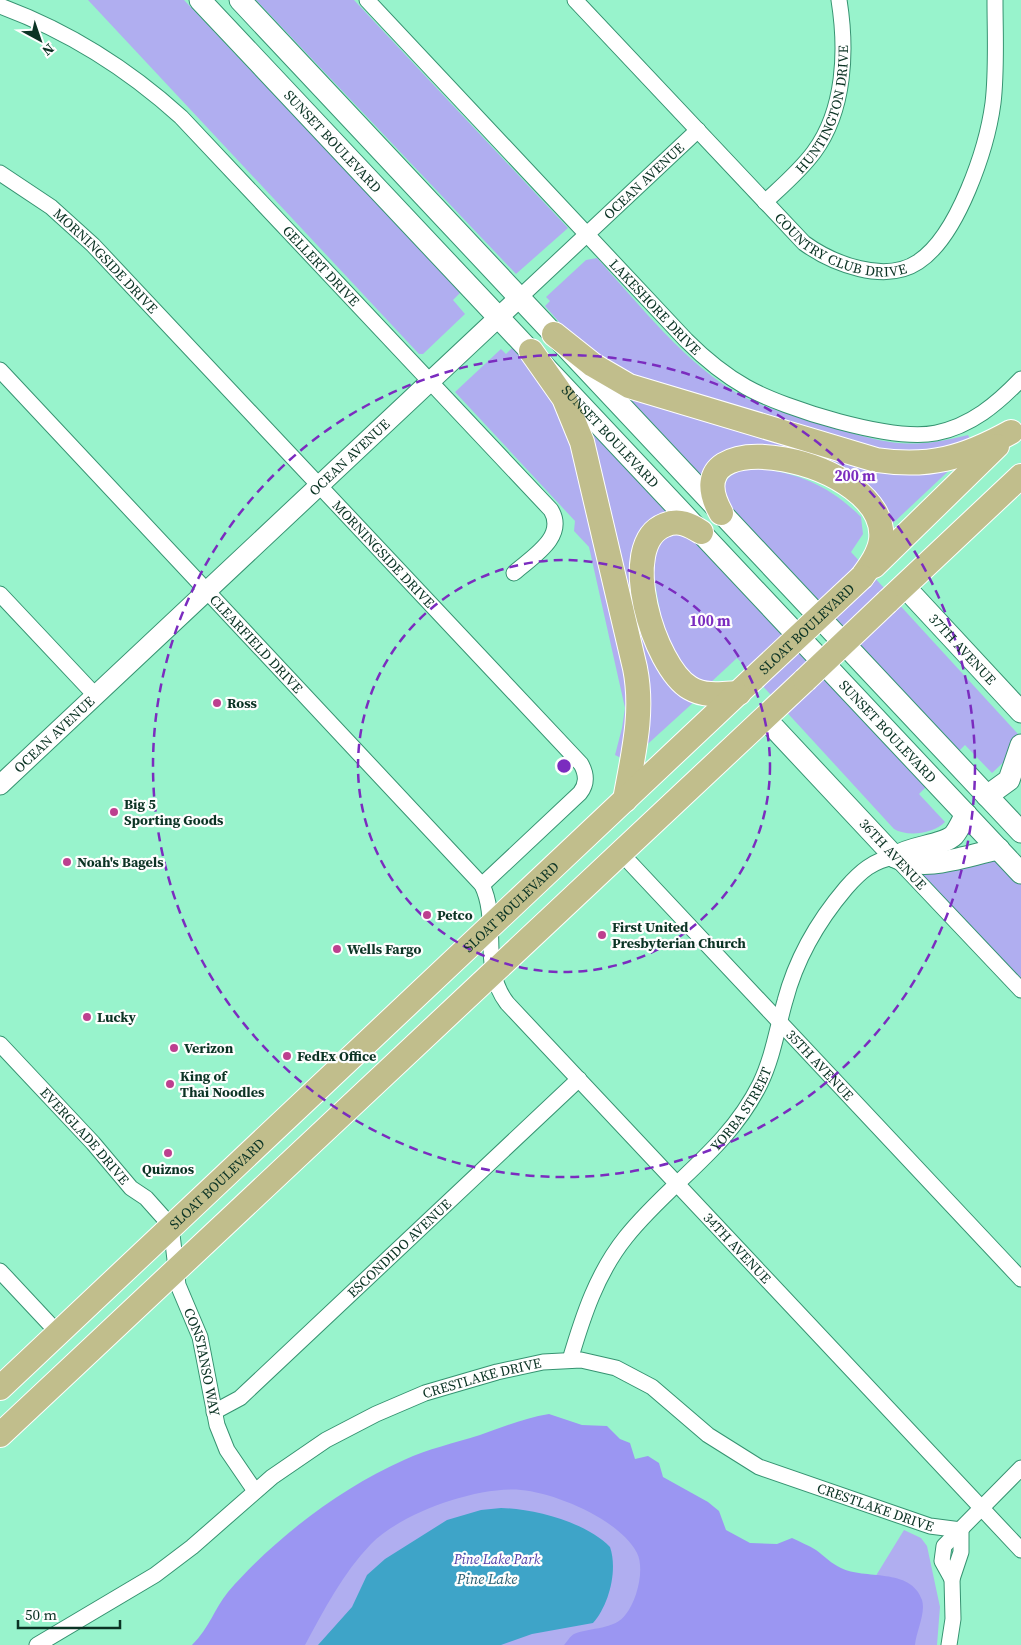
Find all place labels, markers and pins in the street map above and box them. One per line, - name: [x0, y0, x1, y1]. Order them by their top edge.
- place label: Ross: [227, 693, 258, 713]
- marker: Ross: [211, 697, 223, 709]
- centre of rings: [555, 757, 573, 775]
- place label: Big 5 Sporting Goods: [124, 794, 224, 830]
- marker: Big 5 Sporting Goods: [108, 806, 120, 818]
- place label: Noah's Bagels: [77, 852, 164, 872]
- marker: Noah's Bagels: [61, 856, 73, 868]
- place label: Petco: [437, 905, 473, 925]
- marker: Petco: [421, 909, 433, 921]
- place label: First United Presbyterian Church: [612, 917, 746, 953]
- marker: First United Presbyterian Church: [596, 929, 608, 941]
- place label: Wells Fargo: [347, 939, 421, 959]
- marker: Wells Fargo: [331, 943, 343, 955]
- place label: Lucky: [97, 1007, 137, 1027]
- marker: Lucky: [81, 1011, 93, 1023]
- place label: Verizon: [184, 1038, 234, 1058]
- marker: Verizon: [168, 1042, 180, 1054]
- place label: FedEx Office: [297, 1046, 376, 1066]
- marker: FedEx Office: [281, 1050, 293, 1062]
- place label: King of Thai Noodles: [180, 1066, 265, 1102]
- marker: King of Thai Noodles: [164, 1078, 176, 1090]
- marker: Quiznos: [162, 1147, 174, 1159]
- place label: Quiznos: [142, 1159, 195, 1179]

